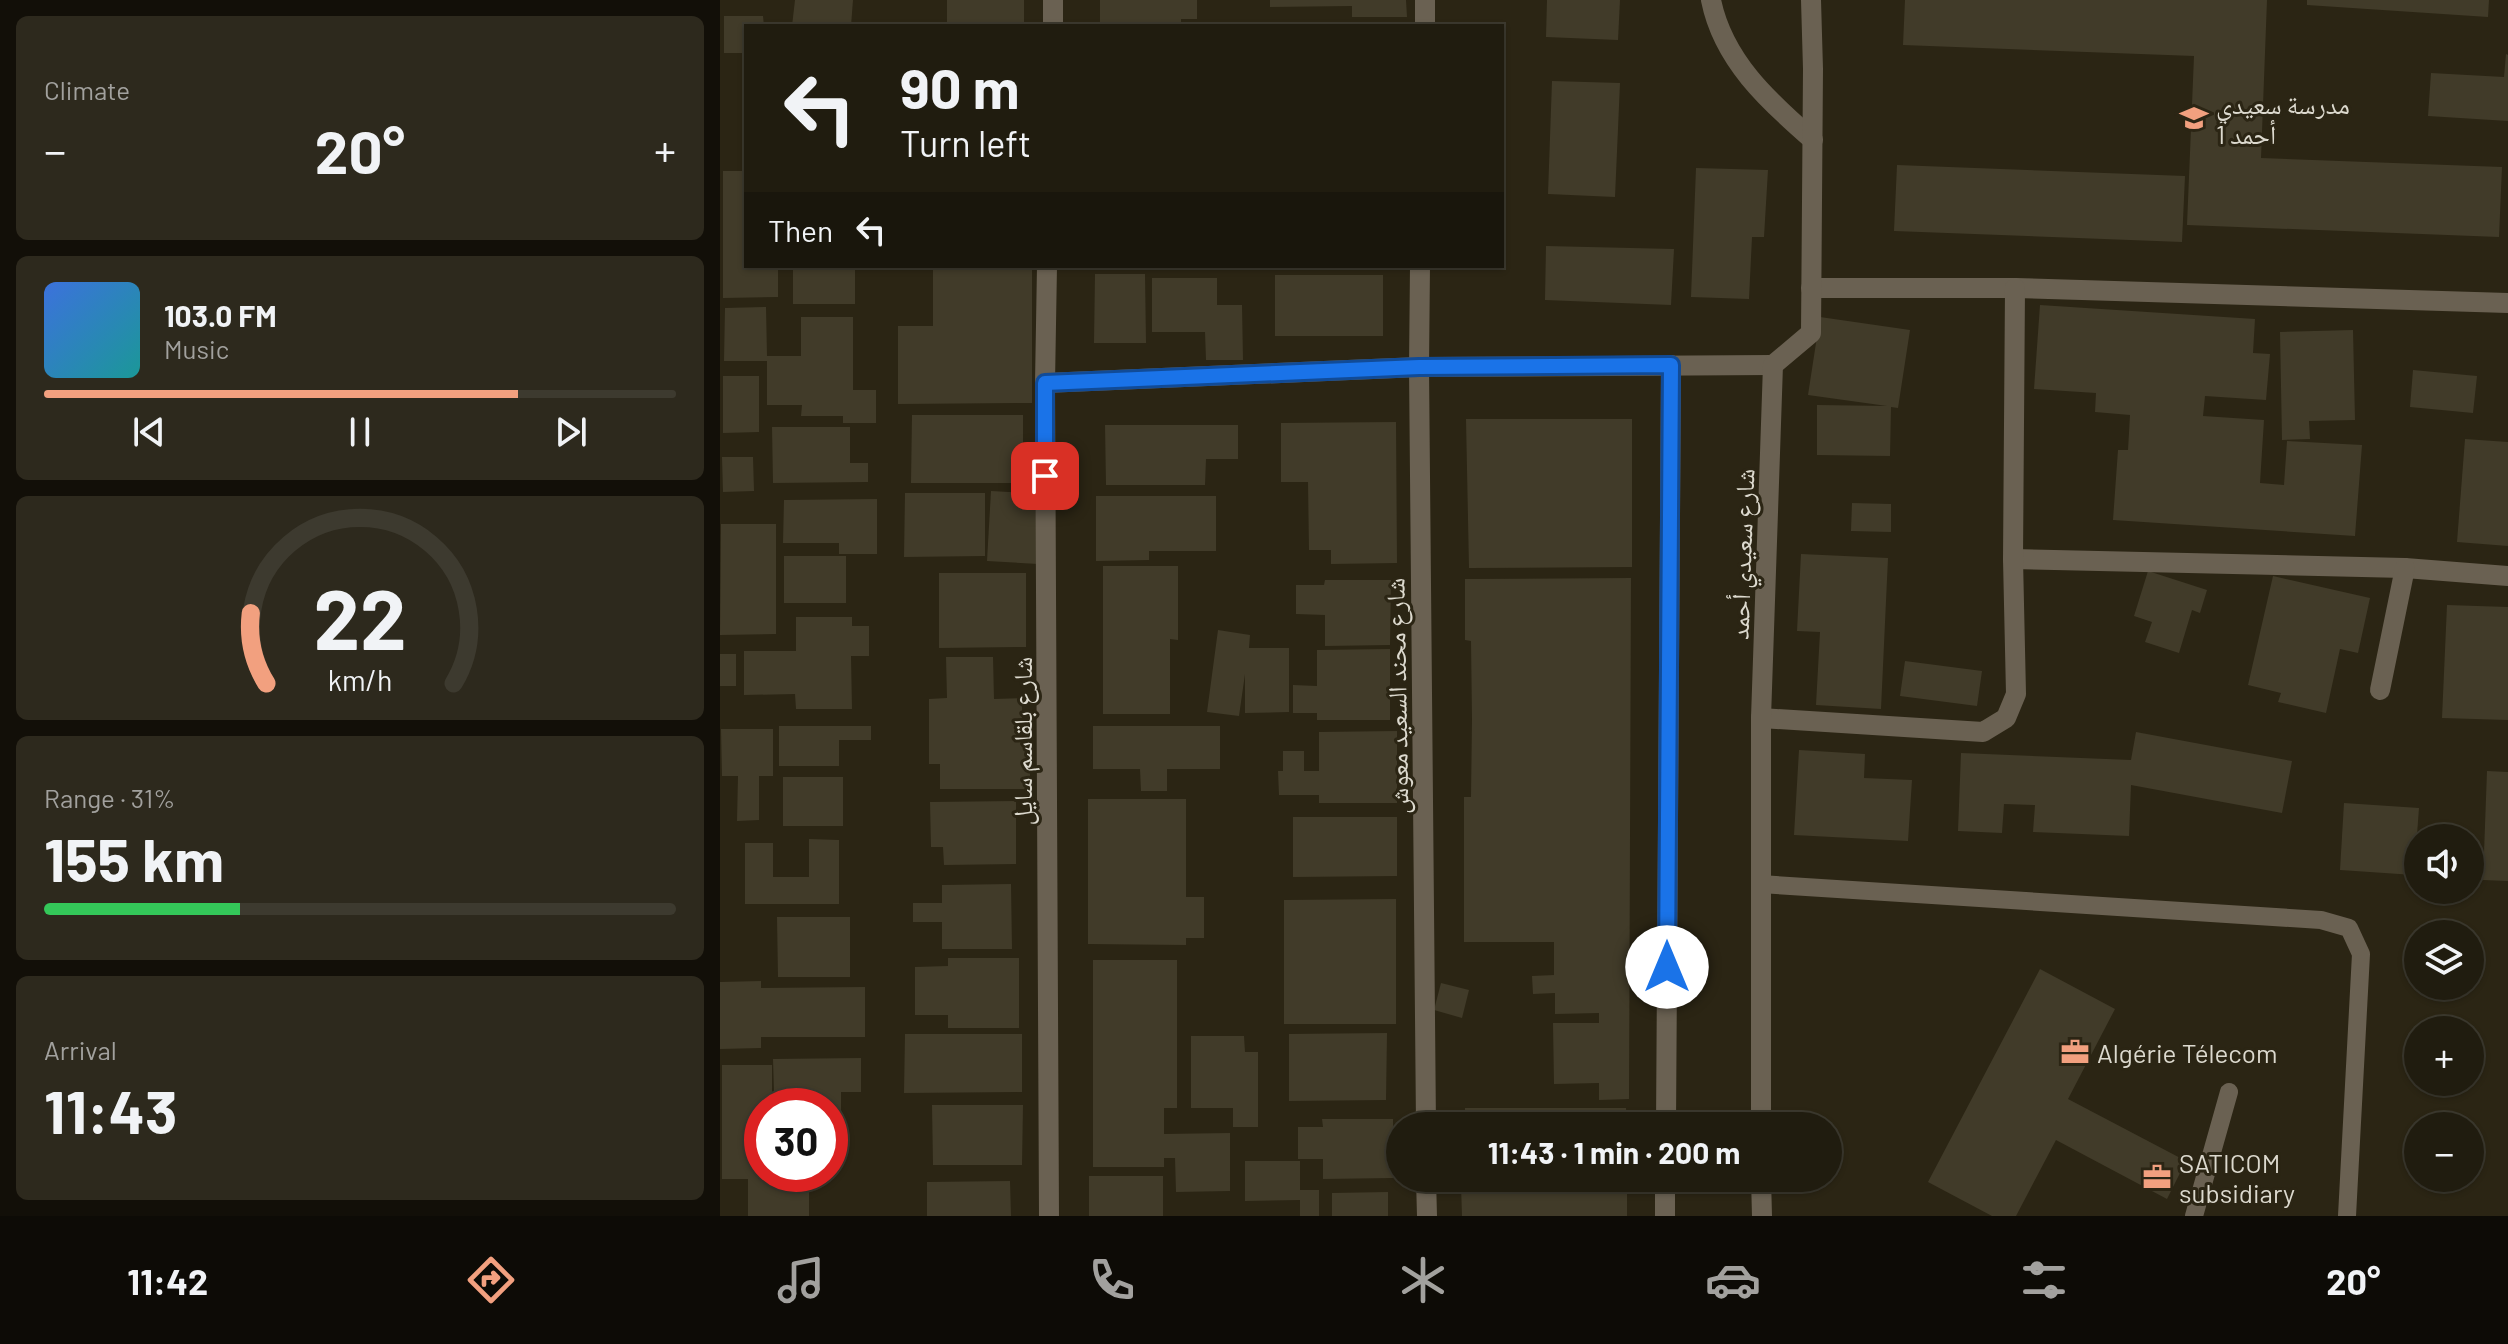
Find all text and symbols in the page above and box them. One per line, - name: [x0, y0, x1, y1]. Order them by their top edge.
- text: 90 m: [900, 53, 1020, 120]
- icon: left: [768, 56, 872, 160]
- text: Climate: [44, 74, 130, 105]
- place label: مدرسة سعيدي أحمد 1: [2216, 88, 2350, 149]
- school or university icon: مدرسة سعيدي أحمد 1: [2179, 103, 2209, 133]
- text: 20°: [315, 114, 405, 186]
- text: Turn left: [900, 121, 1031, 164]
- text: −: [44, 123, 66, 176]
- text: +: [654, 123, 676, 176]
- icon: left: [849, 208, 893, 252]
- text: Then: [768, 212, 833, 248]
- text: 103.0 FM: [164, 297, 277, 333]
- text: Music: [164, 333, 229, 364]
- icon: previous: [127, 410, 171, 454]
- icon: pause: [338, 410, 382, 454]
- icon: next: [549, 410, 593, 454]
- pin: [1011, 442, 1079, 510]
- icon: arrive: [1023, 454, 1067, 498]
- street label: شارع سعيدي أحمد: [1723, 468, 1766, 640]
- text: 22: [313, 567, 407, 667]
- street label: شارع محند السعيد معوش: [1378, 577, 1416, 815]
- street label: شارع بلقاسم سايل: [1006, 657, 1040, 825]
- text: km/h: [328, 662, 392, 697]
- text: Range · 31%: [44, 782, 175, 813]
- text: 155 km: [44, 822, 224, 894]
- map controls: [2404, 824, 2484, 1192]
- button: sound: [2404, 824, 2484, 904]
- button: layers: [2404, 920, 2484, 1000]
- position arrow: [1625, 925, 1709, 1009]
- button: +: [2404, 1016, 2484, 1096]
- text: Arrival: [44, 1034, 117, 1065]
- office icon: Algérie Télecom: [2060, 1037, 2090, 1067]
- place label: Algérie Télecom: [2097, 1037, 2277, 1068]
- text: 11:43: [44, 1074, 177, 1146]
- speed limit sign: 30: [744, 1088, 848, 1192]
- button: −: [2404, 1112, 2484, 1192]
- text: 11:43 · 1 min · 200 m: [1488, 1134, 1740, 1170]
- place label: SATICOM subsidiary: [2179, 1147, 2295, 1208]
- office icon: SATICOM subsidiary: [2142, 1162, 2172, 1192]
- icon: directions: [463, 1252, 519, 1308]
- icon: music: [773, 1252, 829, 1308]
- icon: phone: [1084, 1252, 1140, 1308]
- icon: climate: [1395, 1252, 1451, 1308]
- icon: car: [1705, 1252, 1761, 1308]
- icon: filters: [2016, 1252, 2072, 1308]
- text: 11:42: [127, 1259, 208, 1302]
- text: 20°: [2326, 1259, 2381, 1302]

